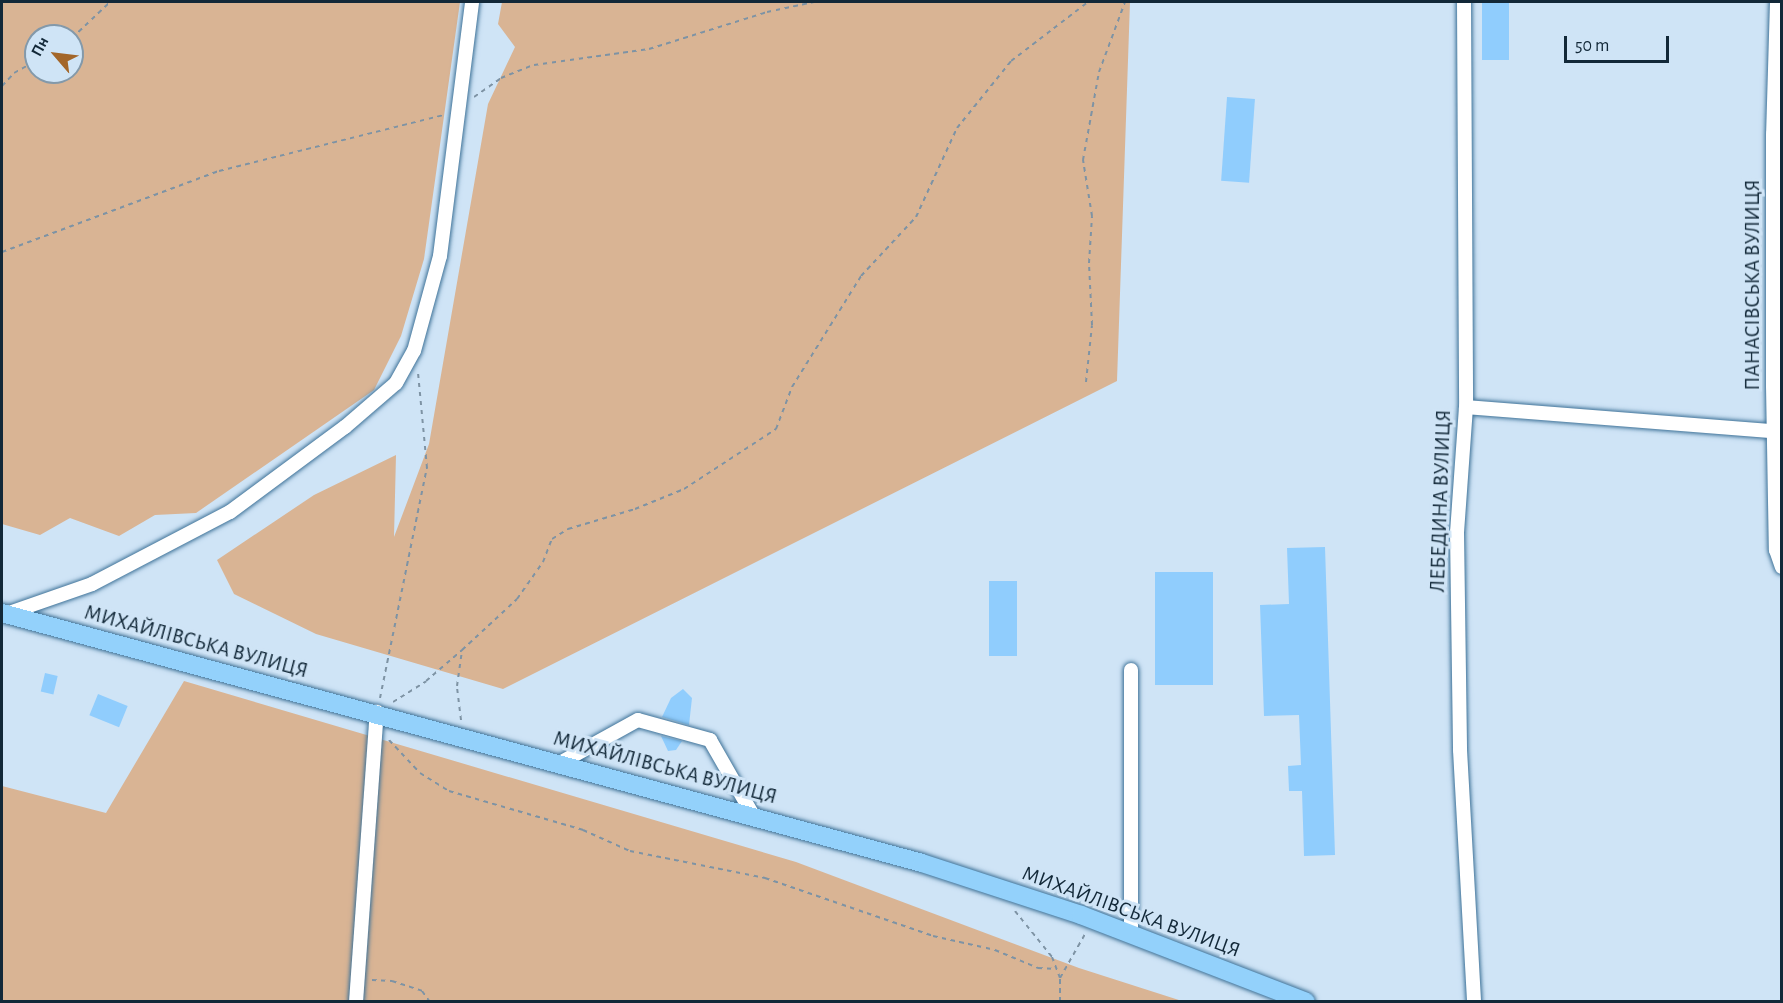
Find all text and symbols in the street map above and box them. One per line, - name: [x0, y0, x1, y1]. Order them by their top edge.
- north arrow: [24, 24, 84, 84]
- scale bar: [1567, 24, 1672, 62]
- text: Пн: [28, 34, 52, 59]
- text: 50 m: [1575, 37, 1609, 55]
- street label: ПАНАСІВСЬКА ВУЛИЦЯ: [1740, 179, 1766, 391]
- street label: ЛЕБЕДИНА ВУЛИЦЯ: [1425, 409, 1457, 593]
- street label: МИХАЙЛІВСЬКА ВУЛИЦЯ: [81, 600, 311, 684]
- street label: МИХАЙЛІВСЬКА ВУЛИЦЯ: [550, 726, 780, 810]
- street label: МИХАЙЛІВСЬКА ВУЛИЦЯ: [1018, 861, 1244, 963]

